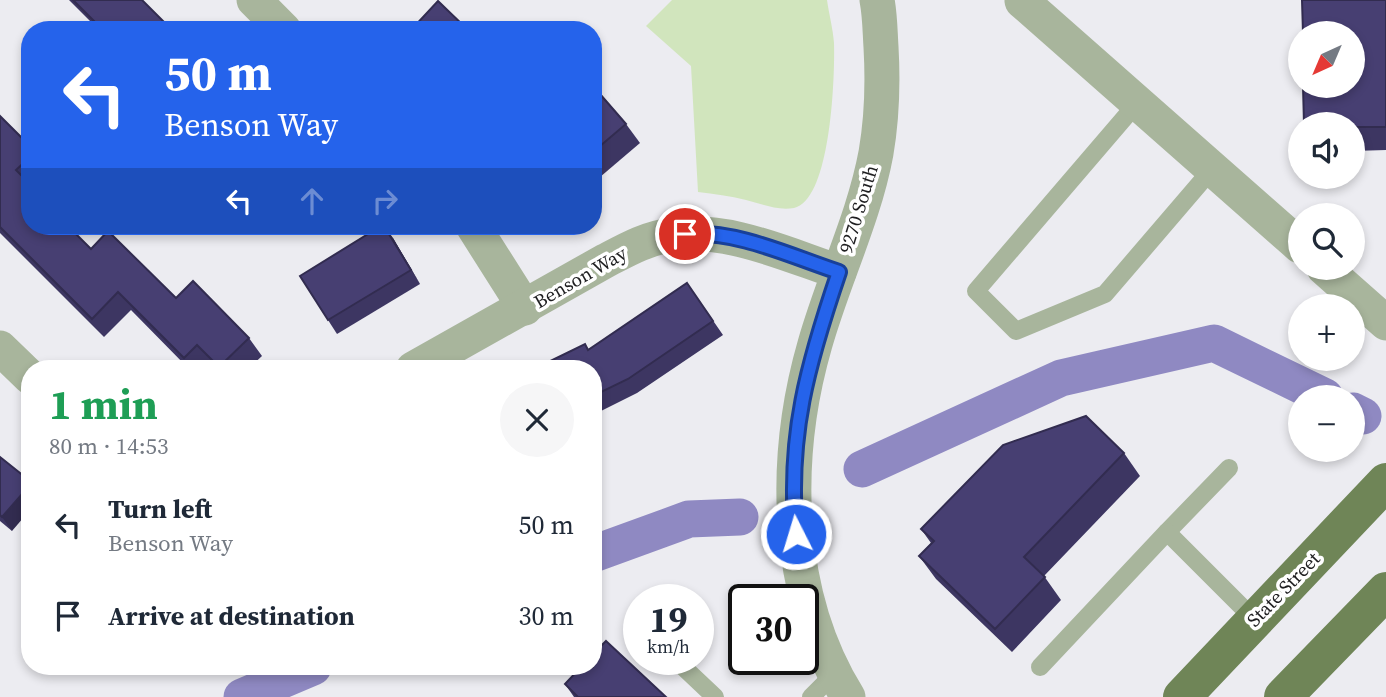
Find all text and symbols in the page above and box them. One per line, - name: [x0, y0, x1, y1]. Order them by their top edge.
- north arrow: [1288, 21, 1365, 98]
- map controls: [1288, 21, 1365, 462]
- text: 50 m: [164, 39, 272, 106]
- icon: left: [49, 49, 140, 140]
- text: Benson Way: [164, 103, 338, 147]
- button: sound: [1288, 112, 1365, 189]
- street label: 9270 South: [832, 162, 884, 256]
- icon: left: [220, 182, 258, 220]
- icon: ahead: [293, 182, 331, 220]
- icon: right: [366, 182, 404, 220]
- button: search: [1288, 203, 1365, 280]
- pin: [655, 204, 715, 264]
- icon: arrive: [666, 215, 704, 253]
- street label: Benson Way: [529, 240, 631, 314]
- button: +: [1288, 294, 1365, 371]
- text: 1 min: [49, 375, 158, 433]
- button: close: [500, 383, 574, 457]
- button: −: [1288, 385, 1365, 462]
- text: 80 m · 14:53: [49, 430, 169, 462]
- text: Turn left: [108, 491, 212, 527]
- position arrow: [759, 497, 833, 571]
- icon: left: [49, 506, 87, 544]
- text: 50 m: [519, 507, 574, 543]
- text: Benson Way: [108, 527, 233, 559]
- street label: State Street: [1241, 545, 1326, 632]
- speed limit sign: 30: [728, 584, 819, 675]
- text: 19: [650, 596, 687, 644]
- icon: arrive: [49, 597, 87, 635]
- text: Arrive at destination: [108, 598, 355, 634]
- text: 30 m: [519, 598, 574, 634]
- text: km/h: [647, 634, 690, 659]

